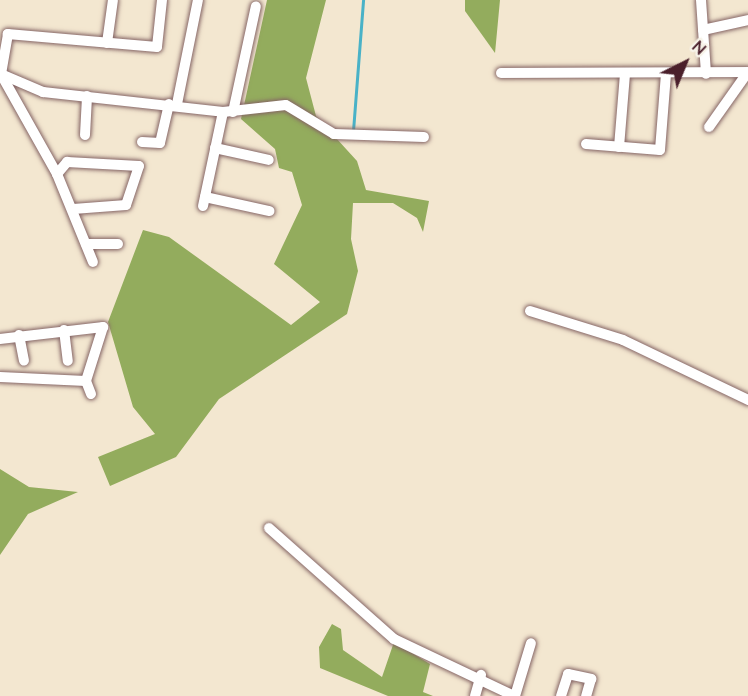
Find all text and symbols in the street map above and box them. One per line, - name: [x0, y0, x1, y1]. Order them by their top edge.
- north arrow: [650, 28, 720, 98]
- text: N: [687, 35, 711, 60]

